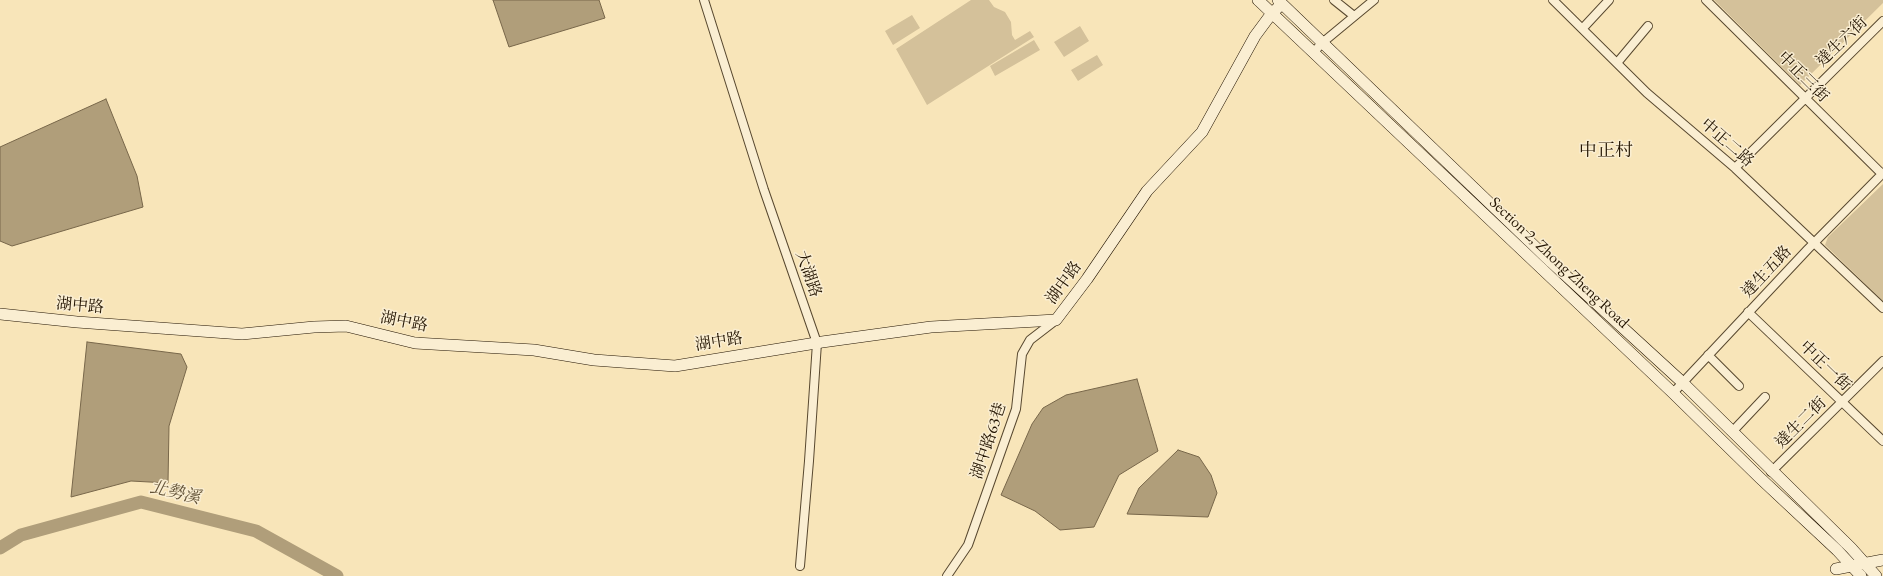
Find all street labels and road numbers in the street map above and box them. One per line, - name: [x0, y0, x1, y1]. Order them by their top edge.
- street label: 達生六街: [1812, 13, 1872, 71]
- street label: 中正三街: [1774, 48, 1832, 106]
- street label: 中正二路: [1697, 115, 1757, 171]
- street label: Section 2, Zhong Zheng Road: [1485, 193, 1633, 333]
- street label: 達生五路: [1738, 242, 1796, 302]
- street label: 大湖路: [791, 248, 825, 300]
- street label: 湖中路: [1042, 258, 1086, 308]
- street label: 湖中路: [55, 294, 105, 318]
- street label: 湖中路: [379, 308, 429, 336]
- street label: 湖中路: [694, 329, 744, 355]
- street label: 中正一街: [1795, 337, 1855, 395]
- street label: 達生二街: [1772, 394, 1830, 452]
- street label: 湖中路63巷: [968, 400, 1010, 482]

